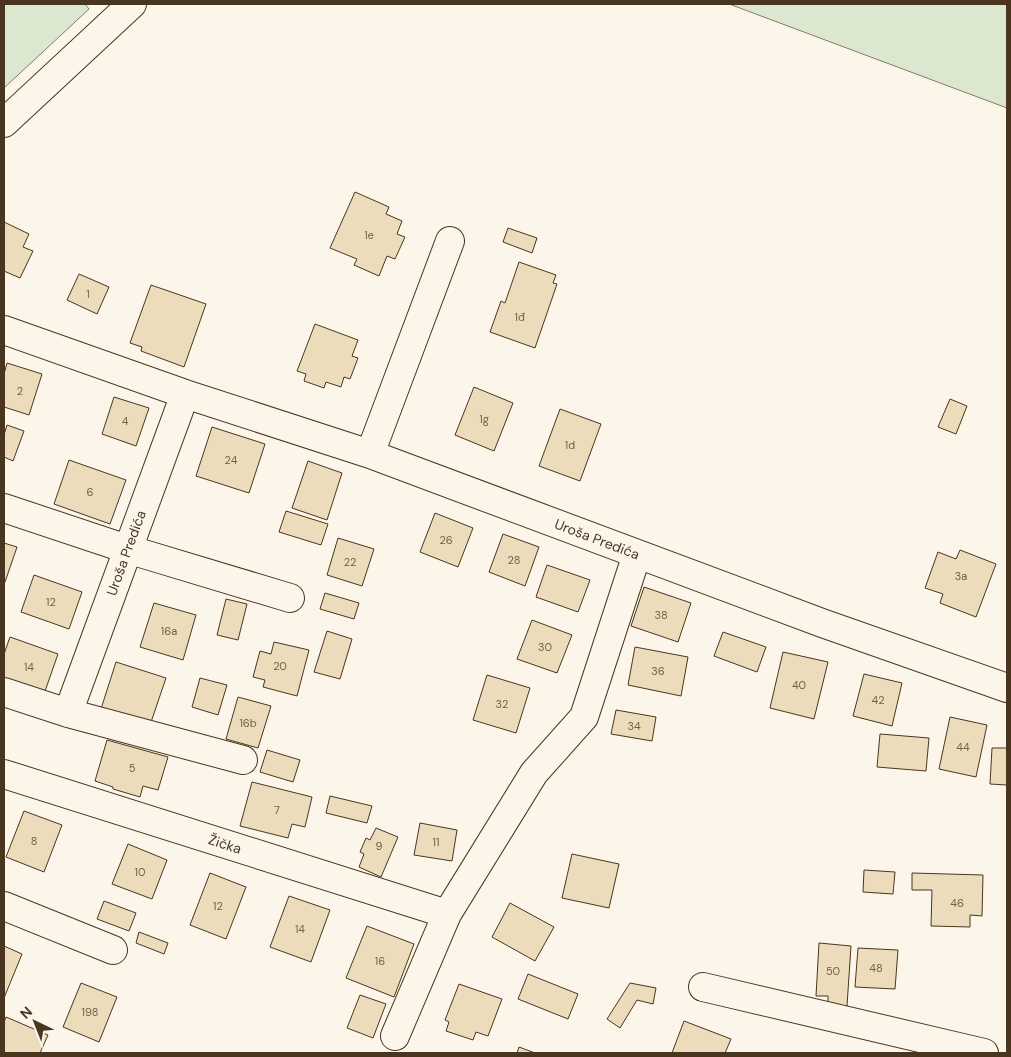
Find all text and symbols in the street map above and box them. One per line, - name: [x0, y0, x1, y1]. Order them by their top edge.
- house number: 1e: [364, 228, 374, 242]
- house number: 1: [86, 287, 90, 301]
- house number: 1đ: [515, 310, 525, 324]
- house number: 2: [17, 384, 23, 398]
- house number: 1g: [479, 412, 489, 426]
- house number: 4: [122, 414, 129, 428]
- house number: 1d: [565, 438, 575, 452]
- house number: 24: [225, 453, 238, 467]
- house number: 6: [87, 485, 94, 499]
- street label: Uroša Predića: [102, 508, 150, 598]
- street label: Uroša Predića: [552, 515, 642, 563]
- house number: 26: [439, 533, 453, 547]
- house number: 28: [508, 553, 520, 567]
- house number: 22: [344, 555, 356, 569]
- house number: 3a: [955, 569, 967, 583]
- house number: 12: [46, 595, 56, 609]
- house number: 38: [654, 608, 668, 622]
- house number: 16a: [161, 624, 177, 638]
- house number: 30: [538, 640, 552, 654]
- house number: 20: [273, 659, 287, 673]
- house number: 14: [24, 660, 34, 674]
- house number: 36: [651, 664, 665, 678]
- house number: 40: [792, 678, 806, 692]
- house number: 42: [871, 693, 885, 707]
- house number: 32: [496, 697, 508, 711]
- house number: 16b: [239, 716, 257, 730]
- house number: 34: [627, 719, 641, 733]
- house number: 44: [956, 740, 970, 754]
- house number: 5: [129, 761, 136, 775]
- house number: 7: [274, 803, 280, 817]
- street label: Žička: [206, 830, 244, 858]
- house number: 8: [31, 834, 37, 848]
- house number: 11: [433, 835, 439, 849]
- house number: 9: [376, 839, 383, 853]
- house number: 10: [135, 865, 145, 879]
- house number: 46: [950, 896, 964, 910]
- house number: 12: [213, 899, 223, 913]
- house number: 14: [295, 922, 305, 936]
- house number: 16: [375, 954, 385, 968]
- house number: 48: [869, 961, 883, 975]
- house number: 50: [826, 964, 840, 978]
- north arrow: [10, 997, 60, 1047]
- text: N: [16, 1002, 36, 1023]
- house number: 198: [82, 1005, 98, 1019]

